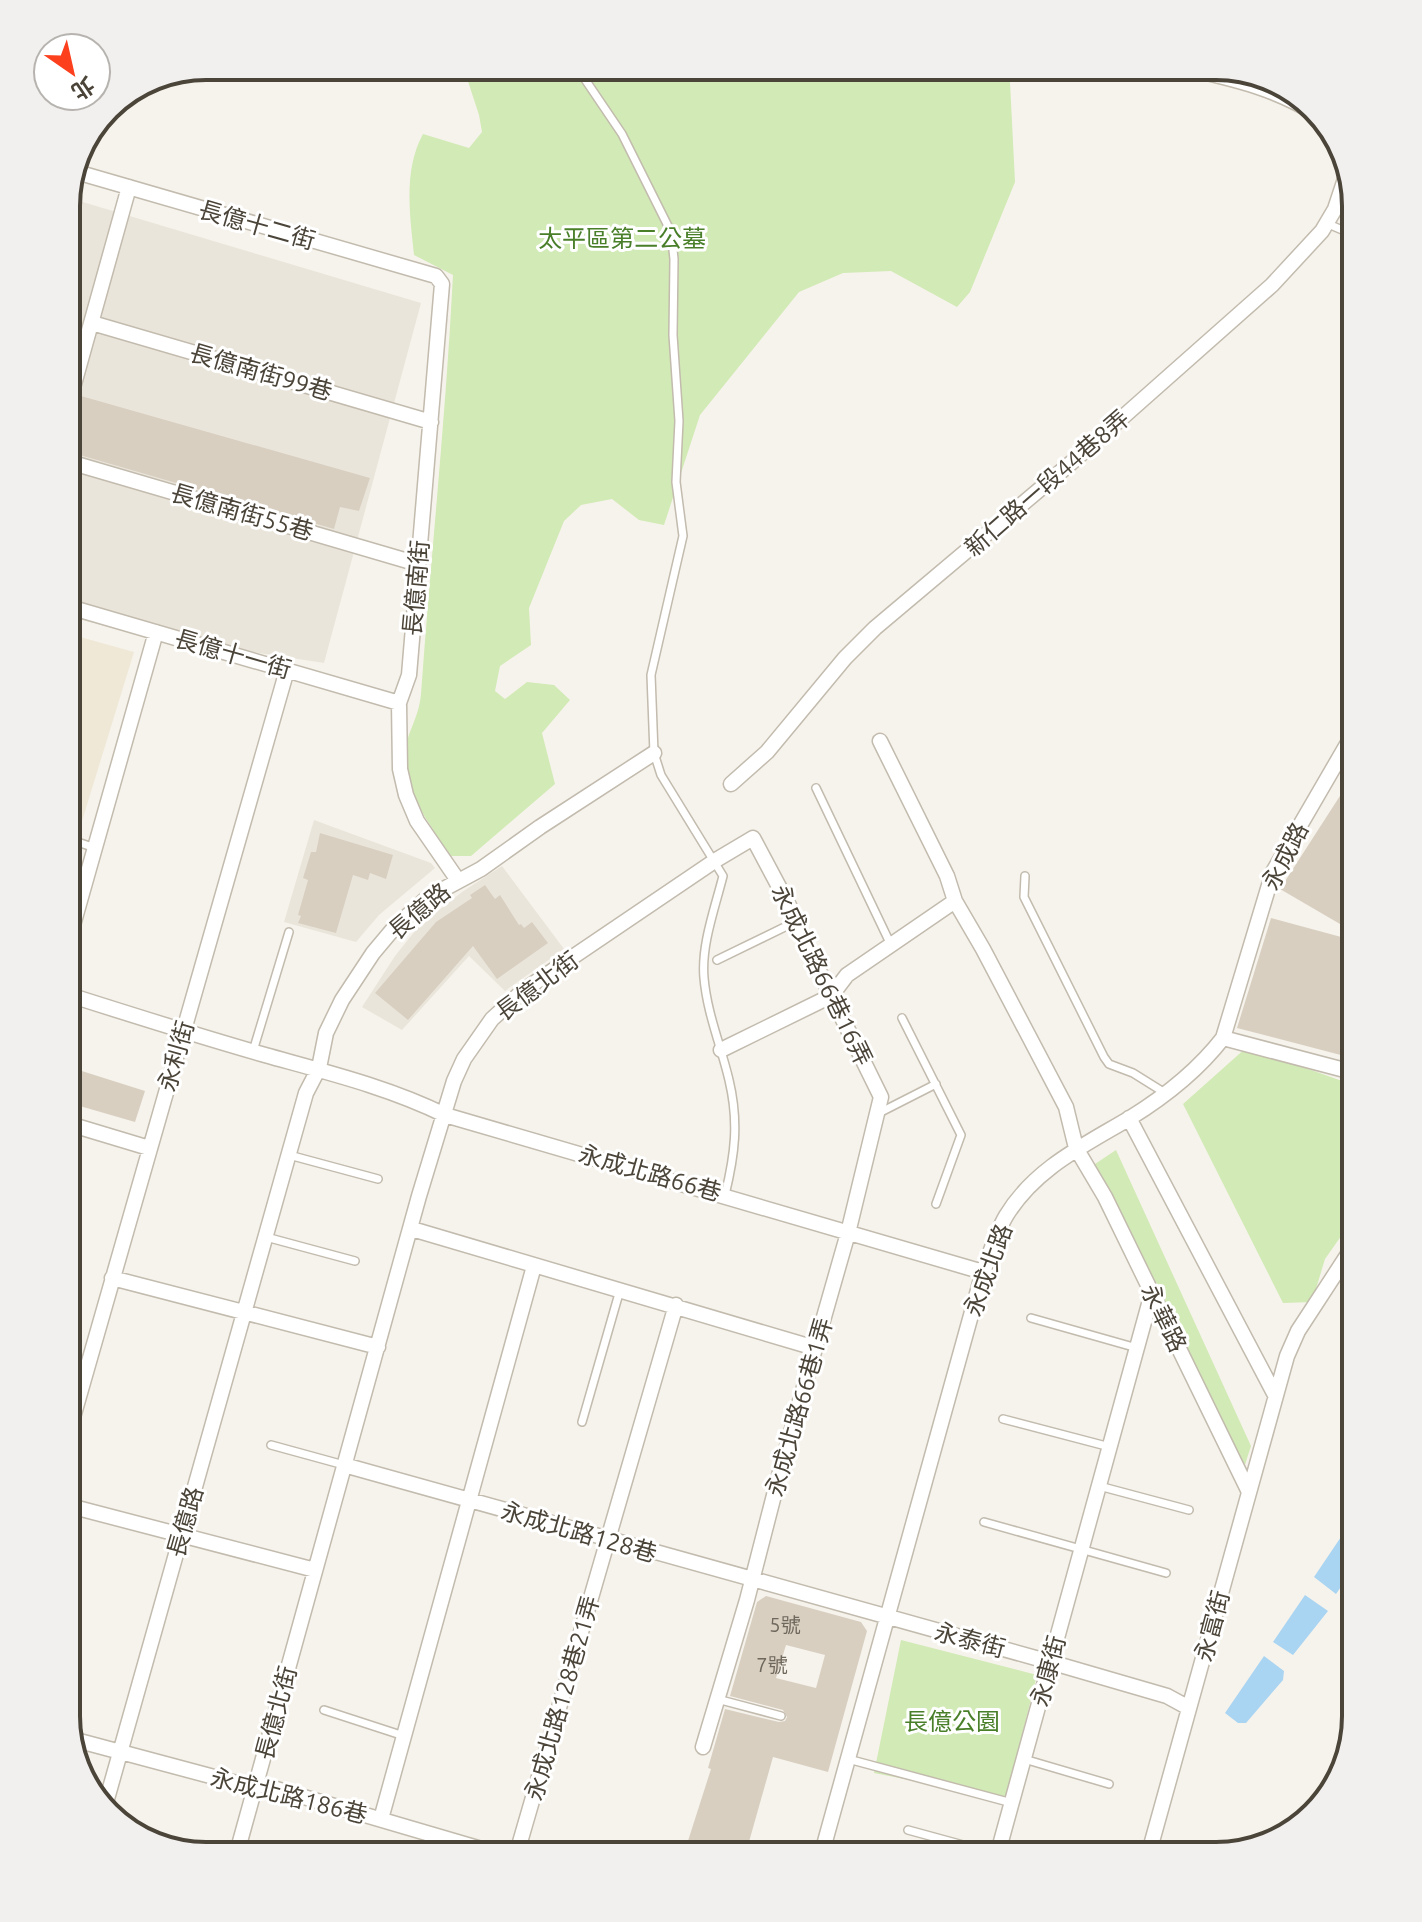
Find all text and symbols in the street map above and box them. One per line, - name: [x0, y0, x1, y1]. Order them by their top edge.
- north arrow: [32, 32, 112, 112]
- text: 北: [67, 72, 100, 106]
- street label: 長億十二街: [196, 195, 318, 255]
- park label: 太平區第二公墓: [538, 225, 706, 252]
- street label: 長億南街99巷: [187, 339, 335, 405]
- street label: 新仁路一段44巷8弄: [959, 404, 1135, 562]
- street label: 長億南街55巷: [168, 479, 316, 545]
- street label: 長億南街: [398, 539, 434, 637]
- street label: 長億十一街: [172, 624, 294, 684]
- street label: 永成路: [1257, 818, 1313, 894]
- street label: 長億路: [383, 878, 455, 944]
- street label: 永成北路66巷16弄: [766, 880, 878, 1070]
- street label: 長億北街: [491, 946, 583, 1026]
- street label: 永利街: [153, 1018, 199, 1094]
- street label: 永成北路66巷: [576, 1140, 724, 1206]
- street label: 永成北路: [959, 1220, 1017, 1320]
- street label: 永華路: [1136, 1280, 1192, 1356]
- street label: 永成北路66巷1弄: [761, 1315, 837, 1499]
- street label: 長億路: [162, 1484, 208, 1560]
- street label: 永成北路128巷: [498, 1497, 660, 1567]
- street label: 永富街: [1190, 1588, 1234, 1664]
- street label: 永成北路128巷21弄: [520, 1593, 604, 1803]
- house number: 5號: [769, 1613, 801, 1636]
- street label: 永泰街: [932, 1618, 1008, 1662]
- street label: 永康街: [1026, 1633, 1070, 1709]
- house number: 7號: [756, 1653, 788, 1676]
- street label: 長億北街: [251, 1663, 301, 1763]
- park label: 長億公園: [904, 1708, 1000, 1735]
- street label: 永成北路186巷: [208, 1763, 370, 1829]

